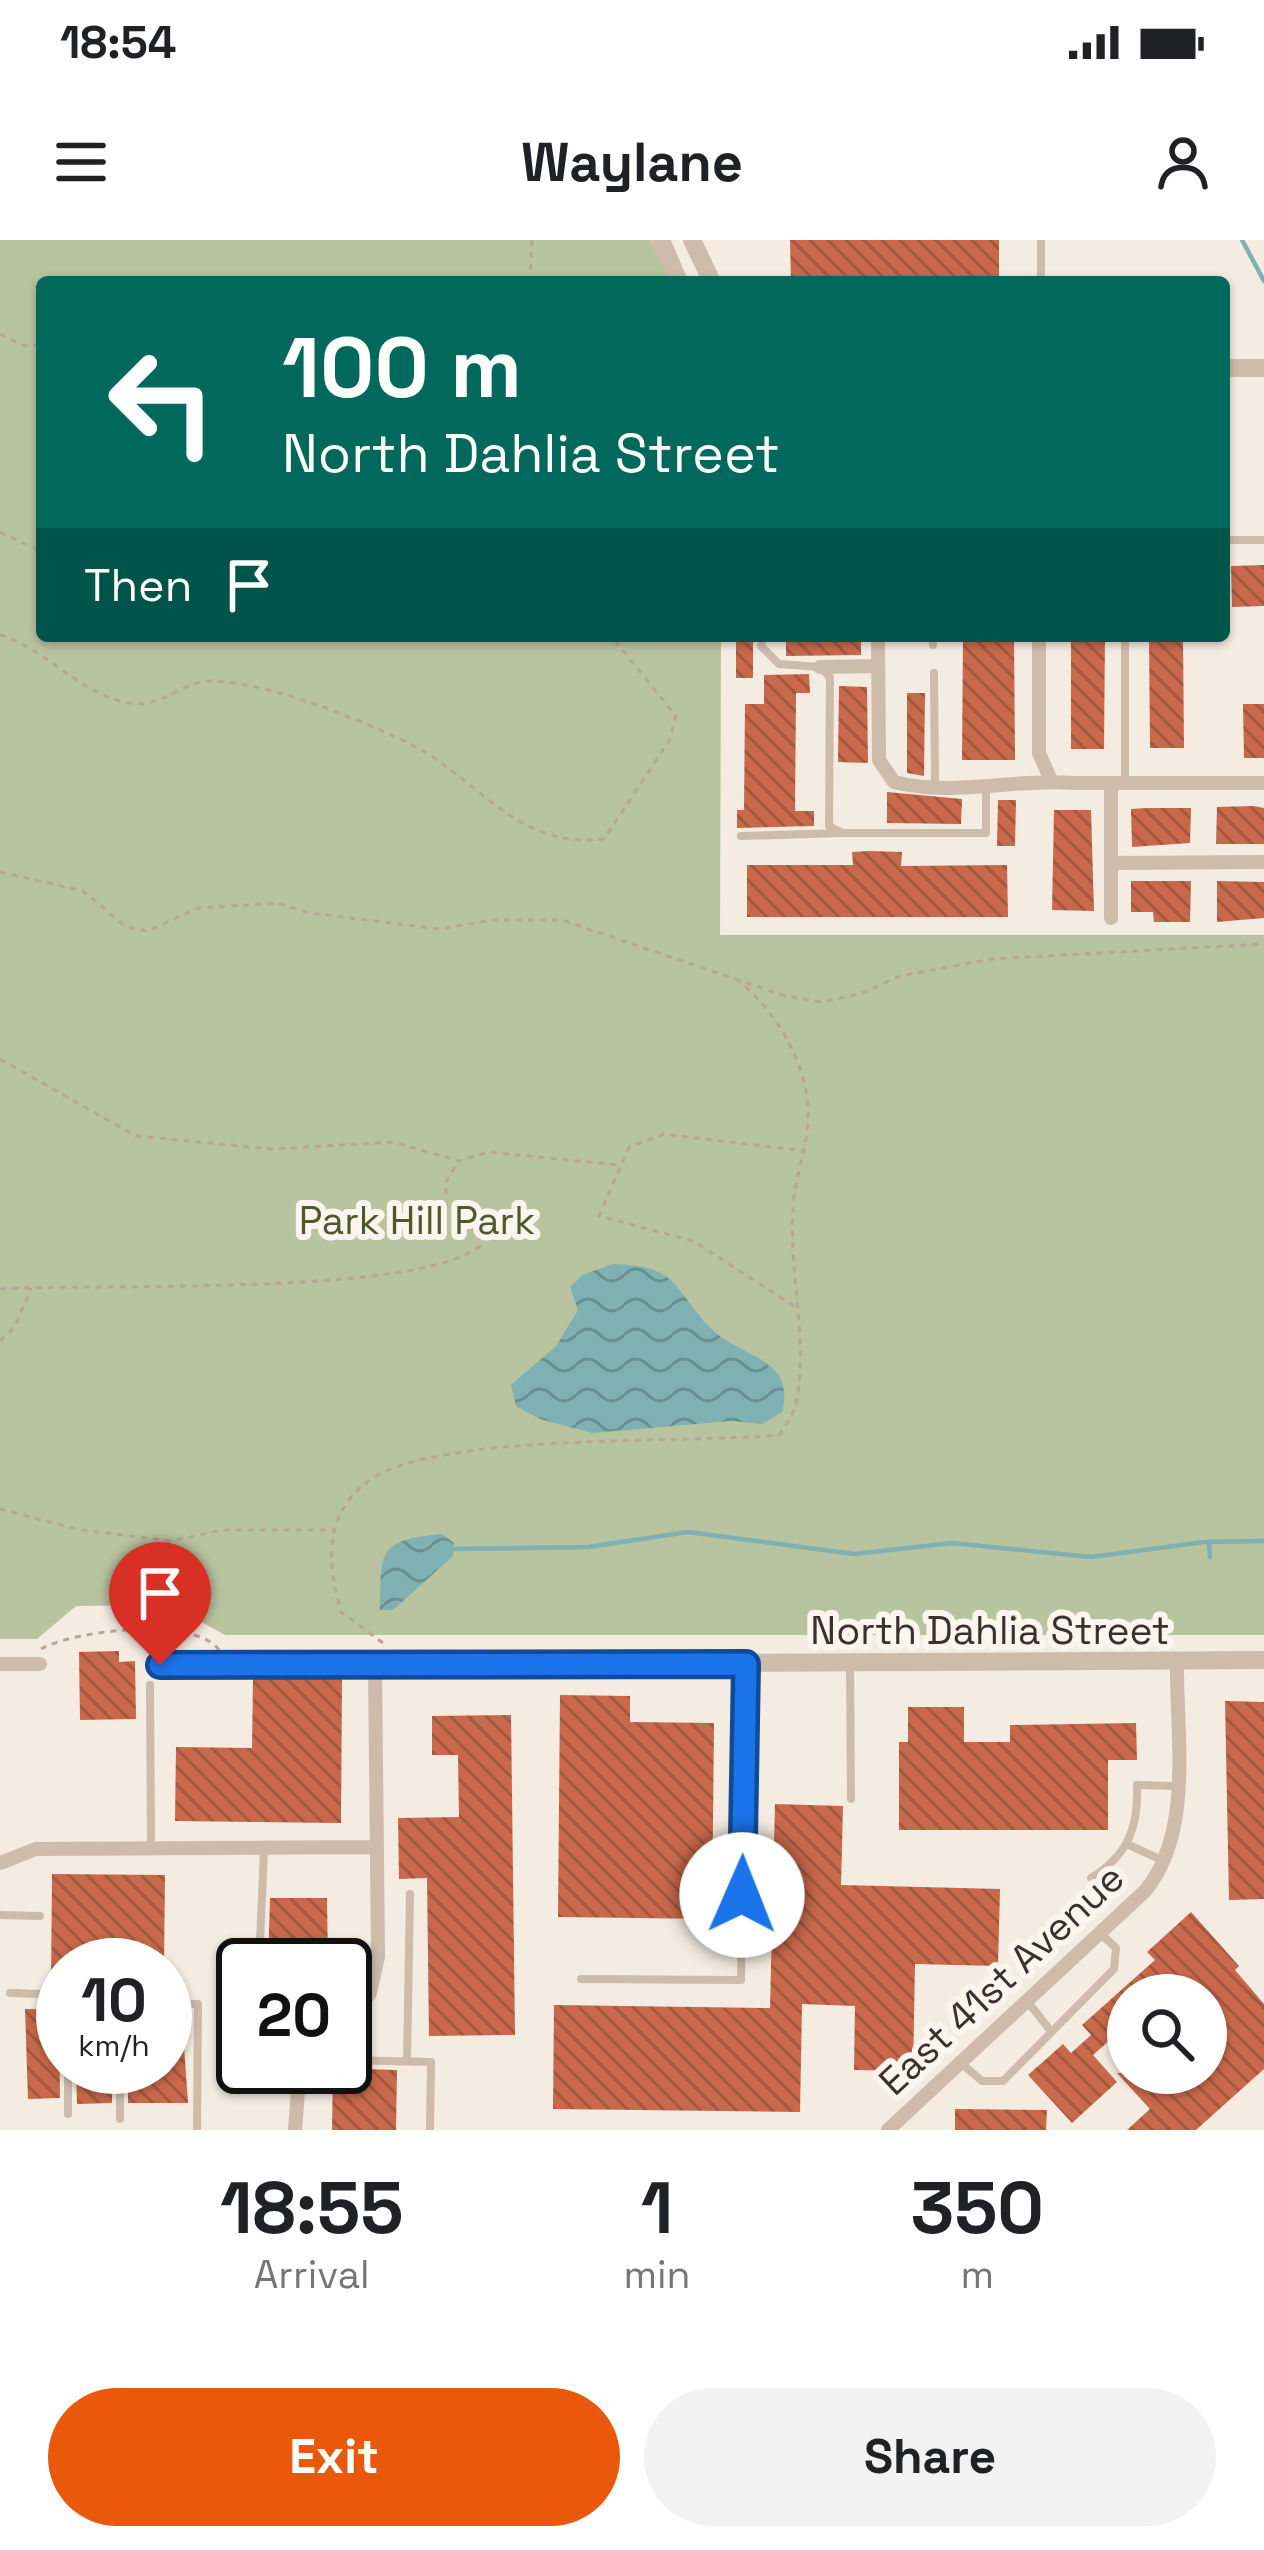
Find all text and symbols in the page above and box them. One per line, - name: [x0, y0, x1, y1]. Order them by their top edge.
- text: 18:54: [60, 14, 176, 71]
- text: Waylane: [521, 128, 743, 197]
- icon: menu: [48, 129, 114, 195]
- icon: person: [1150, 129, 1216, 195]
- text: 100 m: [282, 314, 522, 422]
- icon: left: [84, 324, 240, 480]
- text: North Dahlia Street: [282, 419, 780, 488]
- icon: arrive: [216, 552, 282, 618]
- text: Then: [84, 557, 192, 614]
- park label: Park Hill Park: [299, 1196, 535, 1245]
- pin: [109, 1542, 211, 1665]
- icon: arrive: [127, 1560, 193, 1626]
- street label: North Dahlia Street: [810, 1606, 1170, 1655]
- position arrow: [679, 1832, 805, 1958]
- street label: East 41st Avenue: [869, 1853, 1134, 2105]
- speed limit sign: 20: [216, 1938, 372, 2094]
- text: 10: [81, 1962, 147, 2039]
- map controls: [1107, 1974, 1227, 2094]
- button: search: [1107, 1974, 1227, 2094]
- text: km/h: [78, 2026, 150, 2065]
- text: 18:55: [220, 2162, 404, 2254]
- text: 1: [641, 2162, 673, 2254]
- text: 350: [910, 2162, 1044, 2254]
- text: Arrival: [254, 2250, 370, 2299]
- text: min: [623, 2250, 690, 2299]
- text: m: [960, 2250, 994, 2299]
- button: Exit: [48, 2388, 620, 2526]
- button: Share: [644, 2388, 1216, 2526]

